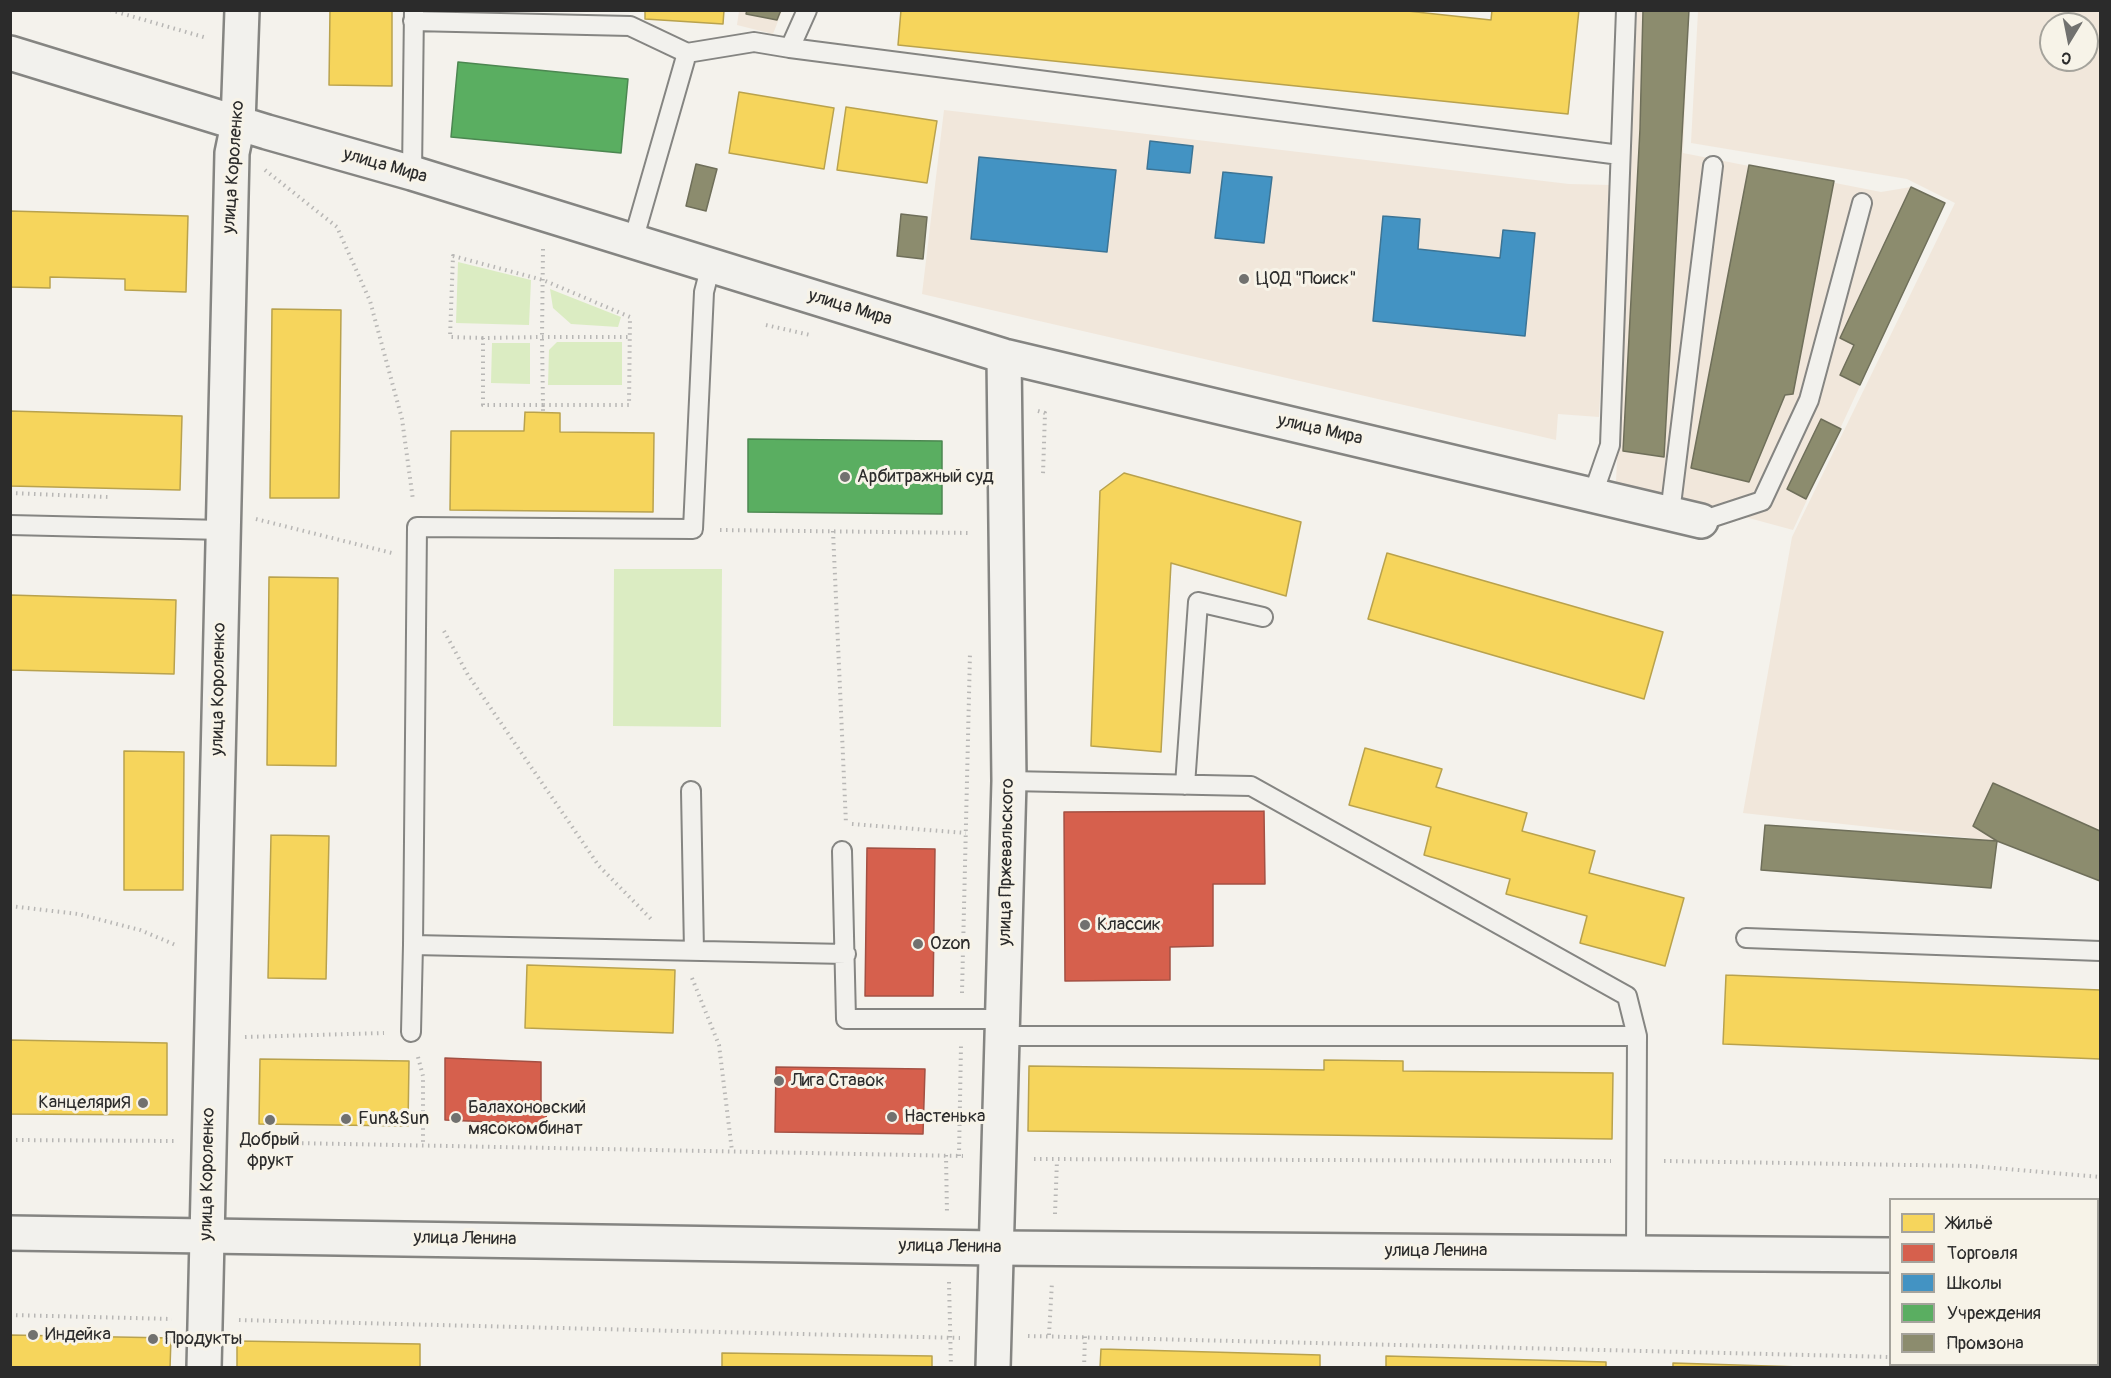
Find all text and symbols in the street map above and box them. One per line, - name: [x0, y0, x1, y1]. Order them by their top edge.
- north arrow: [2039, 12, 2099, 72]
- text: С: [2060, 47, 2073, 68]
- street label: улица Короленко: [219, 100, 249, 234]
- street label: улица Мира: [340, 144, 430, 188]
- place label: ЦОД "Поиск": [1256, 268, 1356, 290]
- marker: ЦОД "Поиск": [1237, 272, 1251, 286]
- street label: улица Мира: [805, 285, 895, 331]
- street label: улица Мира: [1275, 410, 1365, 450]
- place label: Арбитражный суд: [857, 466, 994, 488]
- marker: Арбитражный суд: [838, 470, 852, 484]
- street label: улица Короленко: [207, 622, 231, 756]
- street label: улица Пржевальского: [995, 778, 1019, 946]
- place label: Классик: [1097, 914, 1161, 936]
- marker: Классик: [1078, 918, 1092, 932]
- place label: Ozon: [930, 933, 970, 955]
- marker: Ozon: [911, 937, 925, 951]
- place label: Лига Ставок: [791, 1070, 885, 1092]
- marker: Лига Ставок: [772, 1074, 786, 1088]
- place label: КанцеляриЯ: [38, 1092, 131, 1114]
- marker: КанцеляриЯ: [136, 1096, 150, 1110]
- place label: Балахоновский мясокомбинат: [468, 1097, 586, 1140]
- place label: Настенька: [904, 1106, 985, 1128]
- street label: улица Короленко: [196, 1107, 220, 1241]
- place label: Fun&Sun: [358, 1108, 429, 1130]
- marker: Настенька: [885, 1110, 899, 1124]
- marker: Балахоновский мясокомбинат: [449, 1111, 463, 1125]
- marker: Fun&Sun: [339, 1112, 353, 1126]
- marker: Добрый фрукт: [263, 1113, 277, 1127]
- place label: Добрый фрукт: [240, 1129, 300, 1172]
- legend: [1889, 1198, 2099, 1366]
- text: Жильё: [1947, 1212, 1993, 1235]
- street label: улица Ленина: [413, 1227, 517, 1251]
- street label: улица Ленина: [898, 1235, 1002, 1259]
- street label: улица Ленина: [1385, 1240, 1487, 1262]
- text: Торговля: [1947, 1242, 2018, 1265]
- text: Школы: [1947, 1272, 2002, 1295]
- text: Учреждения: [1947, 1302, 2041, 1325]
- place label: Индейка: [45, 1324, 111, 1346]
- marker: Индейка: [26, 1328, 40, 1342]
- place label: Продукты: [165, 1328, 242, 1350]
- marker: Продукты: [146, 1332, 160, 1346]
- text: Промзона: [1947, 1332, 2024, 1355]

